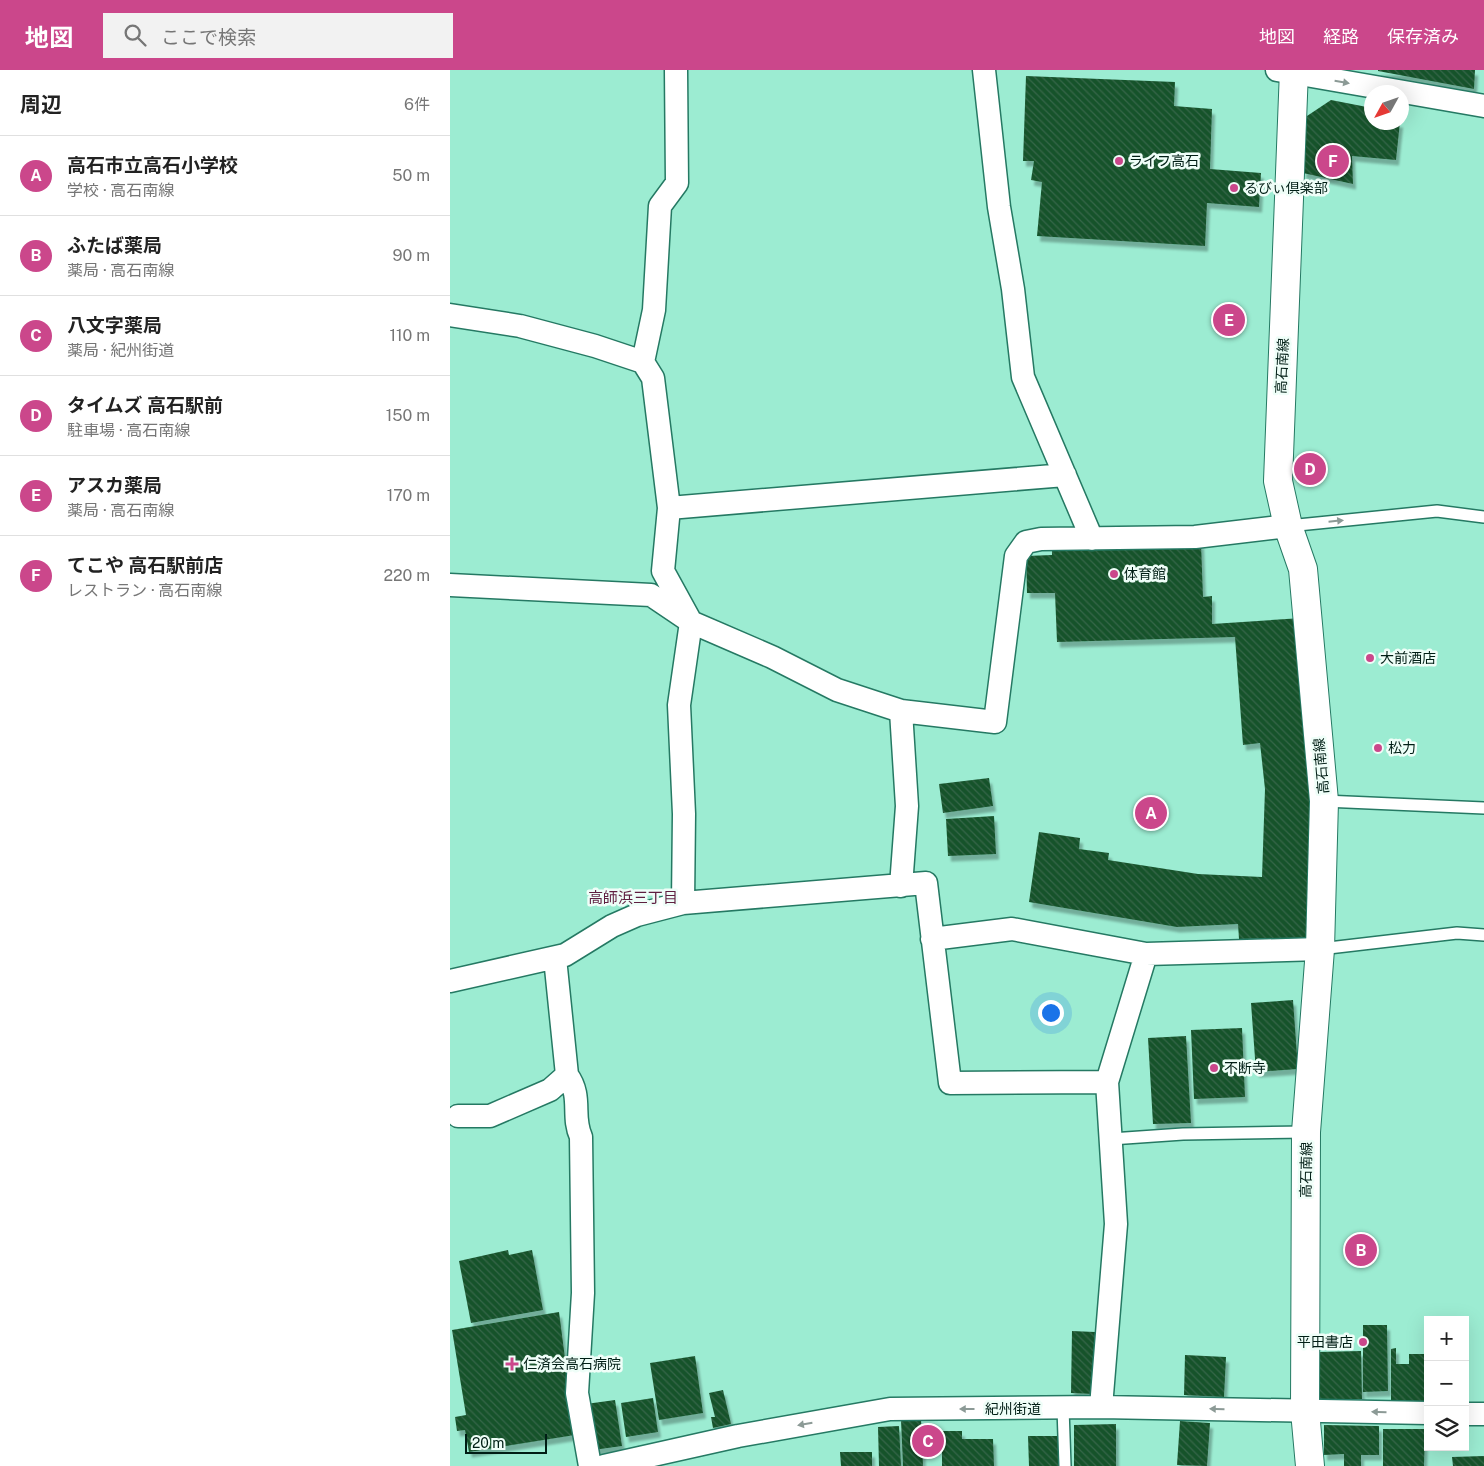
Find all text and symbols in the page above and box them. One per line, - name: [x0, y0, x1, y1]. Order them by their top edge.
- search box: [103, 13, 453, 58]
- icon: search: [121, 21, 149, 49]
- text: 地図: [25, 23, 73, 51]
- text: ここで検索: [161, 26, 256, 48]
- text: 地図: [1259, 26, 1295, 47]
- text: 経路: [1323, 26, 1359, 47]
- text: 保存済み: [1387, 26, 1459, 47]
- one-way arrow: [1334, 78, 1350, 86]
- north arrow: [1364, 85, 1409, 130]
- text: 周辺: [20, 92, 62, 117]
- text: 6件: [404, 95, 430, 114]
- pin: F: [1317, 142, 1349, 180]
- place label: ライフ高石: [1129, 153, 1199, 169]
- text: 高石市立高石小学校: [67, 154, 238, 176]
- marker: ライフ高石: [1113, 155, 1125, 167]
- text: A: [30, 166, 42, 185]
- text: 50 m: [392, 166, 430, 185]
- place label: るびぃ倶楽部: [1244, 180, 1328, 196]
- text: 学校 · 高石南線: [67, 181, 174, 200]
- marker: るびぃ倶楽部: [1228, 182, 1240, 194]
- text: ふたば薬局: [67, 234, 162, 256]
- text: B: [31, 246, 41, 265]
- text: 90 m: [393, 246, 430, 265]
- text: 薬局 · 高石南線: [67, 261, 174, 280]
- pin: E: [1213, 301, 1245, 339]
- text: 八文字薬局: [67, 314, 162, 336]
- text: C: [30, 326, 42, 345]
- text: 110 m: [389, 326, 430, 345]
- street label: 高石南線: [1273, 338, 1291, 394]
- text: 薬局 · 紀州街道: [67, 341, 174, 360]
- text: タイムズ 高石駅前: [67, 394, 223, 416]
- text: D: [30, 406, 42, 425]
- text: 150 m: [386, 406, 430, 425]
- text: 駐車場 · 高石南線: [67, 421, 190, 440]
- pin: D: [1294, 450, 1326, 488]
- text: アスカ薬局: [67, 474, 162, 496]
- text: E: [31, 486, 41, 505]
- text: 170 m: [387, 486, 430, 505]
- text: 薬局 · 高石南線: [67, 501, 174, 520]
- one-way arrow: [1329, 517, 1345, 525]
- text: てこや 高石駅前店: [67, 554, 223, 576]
- text: F: [31, 566, 41, 585]
- text: 220 m: [383, 566, 430, 585]
- place label: 体育館: [1124, 566, 1166, 582]
- marker: 体育館: [1108, 568, 1120, 580]
- text: レストラン · 高石南線: [67, 581, 222, 600]
- place label: 大前酒店: [1380, 650, 1436, 666]
- marker: 大前酒店: [1364, 652, 1376, 664]
- street label: 高石南線: [1311, 737, 1331, 795]
- place label: 松力: [1388, 740, 1416, 756]
- marker: 松力: [1372, 742, 1384, 754]
- pin: A: [1135, 794, 1167, 832]
- district label: 高師浜三丁目: [588, 889, 678, 906]
- your location: [1038, 1000, 1064, 1026]
- place label: 不断寺: [1224, 1060, 1266, 1076]
- marker: 不断寺: [1208, 1062, 1220, 1074]
- street label: 高石南線: [1298, 1142, 1314, 1198]
- pin: B: [1345, 1231, 1377, 1269]
- map controls: [1424, 1316, 1469, 1451]
- button: +: [1424, 1316, 1469, 1361]
- place label: 平田書店: [1297, 1334, 1353, 1350]
- marker: 平田書店: [1357, 1336, 1369, 1348]
- place label: 仁済会高石病院: [523, 1356, 621, 1372]
- marker: 仁済会高石病院: [505, 1357, 519, 1371]
- button: −: [1424, 1361, 1469, 1406]
- street label: 紀州街道: [985, 1401, 1041, 1417]
- one-way arrow: [958, 1405, 974, 1413]
- one-way arrow: [1208, 1405, 1224, 1413]
- button: layers: [1424, 1406, 1469, 1451]
- one-way arrow: [1371, 1408, 1387, 1416]
- one-way arrow: [797, 1421, 813, 1429]
- pin: C: [912, 1422, 944, 1460]
- scale bar: [465, 1431, 548, 1454]
- text: 20 m: [472, 1435, 504, 1451]

